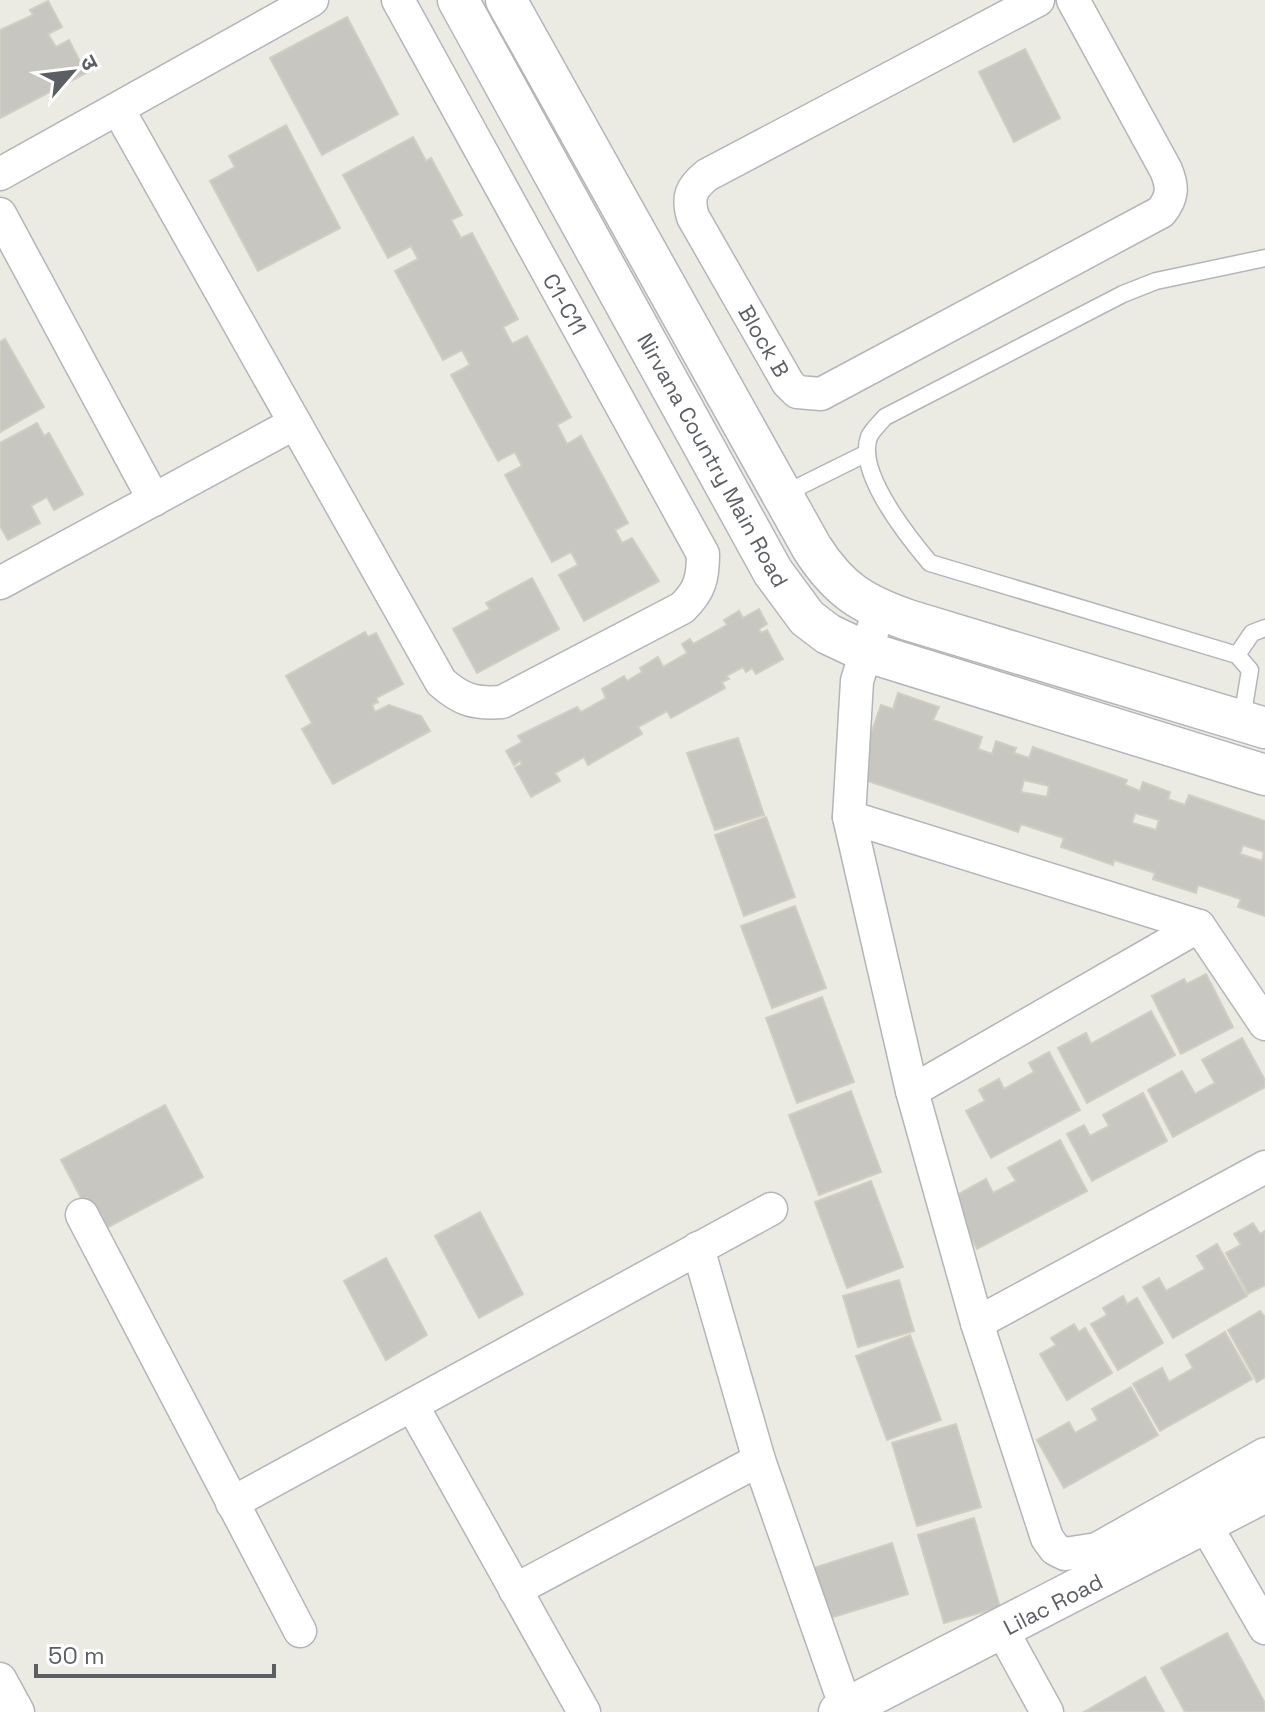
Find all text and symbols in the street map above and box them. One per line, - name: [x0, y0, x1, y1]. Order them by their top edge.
- north arrow: [32, 32, 112, 112]
- text: उ: [74, 50, 106, 76]
- street label: C1-C11: [537, 268, 593, 340]
- street label: Block B: [732, 300, 796, 382]
- street label: Nirvana Country Main Road: [631, 328, 795, 592]
- street label: Lilac Road: [999, 1567, 1107, 1641]
- scale bar: [36, 1628, 274, 1678]
- text: 50 m: [48, 1640, 105, 1671]

